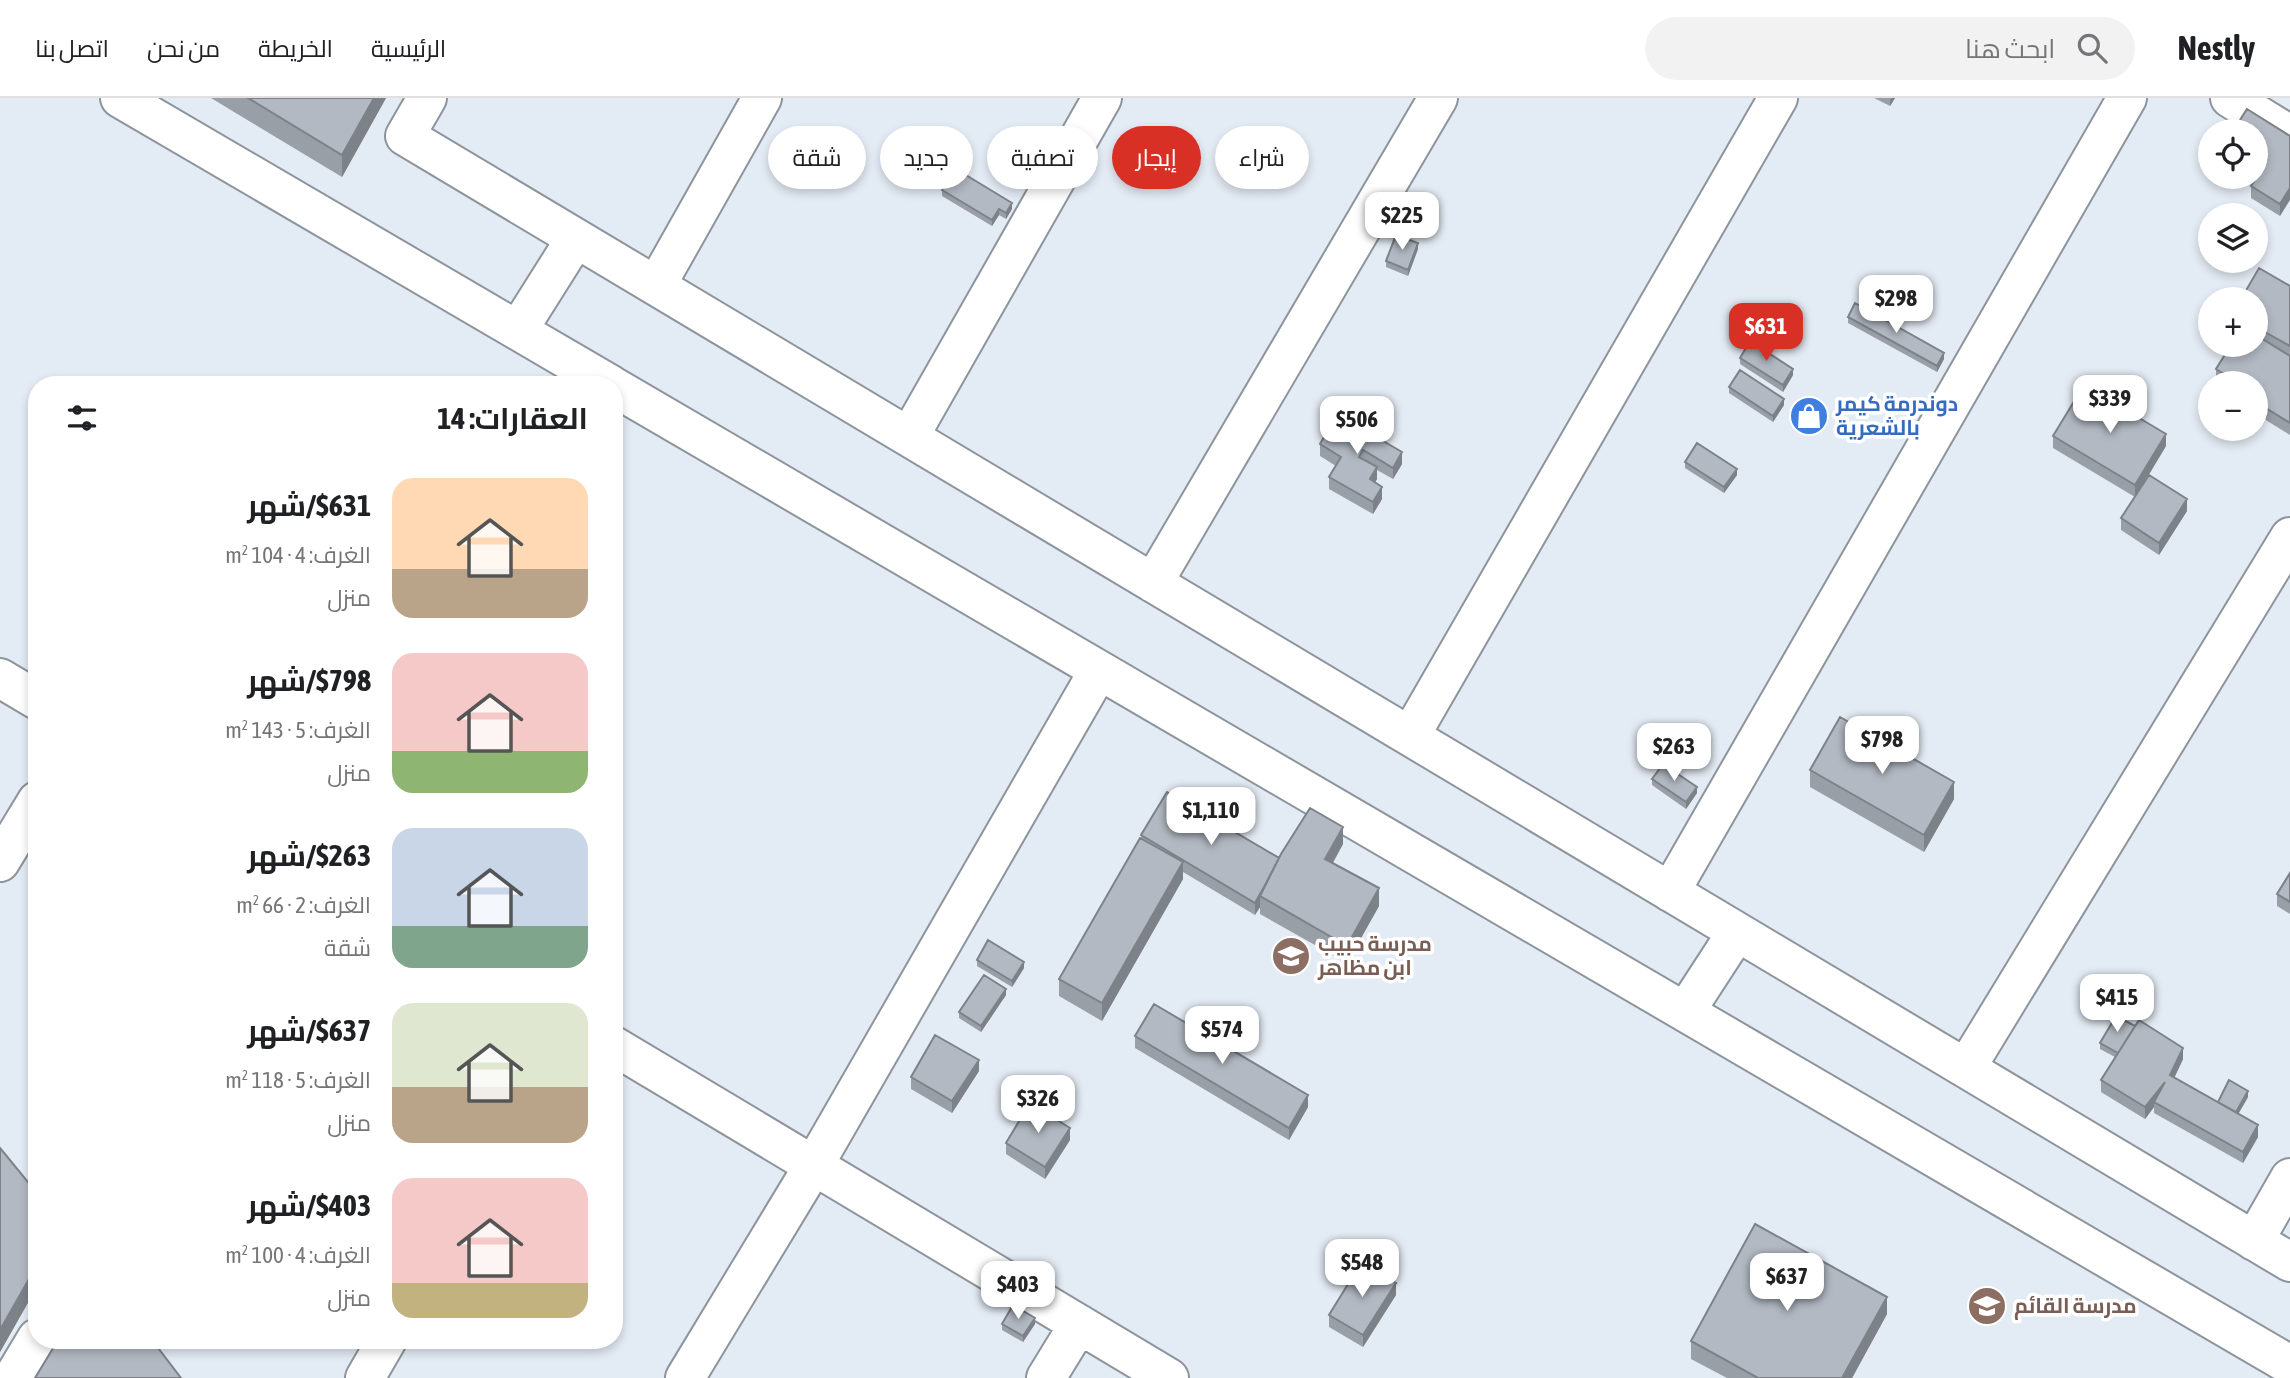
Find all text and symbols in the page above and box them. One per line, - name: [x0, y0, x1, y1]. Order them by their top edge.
- search box: [1645, 17, 2135, 80]
- icon: search: [2073, 29, 2111, 67]
- text: Nestly: [2177, 29, 2255, 67]
- text: ابحث هنا: [1965, 34, 2055, 64]
- text: اتصل بنا: [35, 35, 109, 62]
- text: من نحن: [147, 35, 220, 62]
- text: الخريطة: [258, 35, 333, 62]
- text: الرئيسية: [371, 35, 446, 62]
- map controls: [2198, 119, 2268, 441]
- button: locate: [2198, 119, 2268, 189]
- chip: شقة: [768, 126, 866, 189]
- chip: جديد: [880, 126, 973, 189]
- chip: تصفية: [987, 126, 1098, 189]
- chip: إيجار: [1112, 126, 1201, 189]
- chip: شراء: [1215, 126, 1309, 189]
- pin: $225: [1361, 192, 1443, 252]
- text: $225: [1381, 202, 1423, 228]
- button: layers: [2198, 203, 2268, 273]
- pin: $298: [1855, 275, 1937, 335]
- text: $298: [1875, 285, 1917, 311]
- button: +: [2198, 287, 2268, 357]
- pin: $631: [1725, 303, 1807, 363]
- text: $631: [1745, 313, 1787, 339]
- button: −: [2198, 371, 2268, 441]
- pin: $339: [2069, 376, 2151, 435]
- text: $339: [2089, 385, 2131, 411]
- place label: دوندرمة كيمر بالشعرية: [1835, 391, 1958, 440]
- shop icon: دوندرمة كيمر بالشعرية: [1788, 395, 1830, 437]
- pin: $506: [1316, 396, 1398, 456]
- icon: filters: [63, 399, 101, 437]
- text: العقارات: 14: [437, 401, 588, 435]
- text: $506: [1336, 406, 1378, 432]
- text: $631/شهر: [247, 488, 371, 522]
- icon: home: [448, 506, 532, 590]
- text: الغرف: 4 · 104 m²: [225, 542, 371, 568]
- text: منزل: [327, 585, 371, 611]
- text: $798/شهر: [247, 663, 371, 697]
- icon: home: [448, 681, 532, 765]
- pin: $798: [1841, 716, 1923, 776]
- text: الغرف: 5 · 143 m²: [225, 717, 371, 743]
- pin: $263: [1633, 724, 1715, 783]
- text: $798: [1861, 726, 1903, 752]
- text: $263: [1653, 733, 1695, 759]
- text: منزل: [327, 760, 371, 786]
- pin: $1,110: [1154, 788, 1268, 847]
- text: $1,110: [1183, 797, 1240, 823]
- text: $263/شهر: [247, 838, 371, 872]
- icon: home: [448, 856, 532, 940]
- text: الغرف: 2 · 66 m²: [236, 892, 371, 918]
- place label: مدرسة حبيب ابن مظاهر: [1317, 931, 1432, 980]
- text: شقة: [324, 935, 371, 961]
- school or university icon: مدرسة حبيب ابن مظاهر: [1270, 935, 1312, 977]
- pin: $415: [2076, 974, 2158, 1034]
- text: $415: [2096, 984, 2138, 1010]
- pin: $574: [1181, 1006, 1263, 1066]
- text: $637/شهر: [247, 1013, 371, 1047]
- text: $574: [1201, 1016, 1243, 1042]
- icon: home: [448, 1031, 532, 1115]
- text: الغرف: 5 · 118 m²: [225, 1067, 371, 1093]
- pin: $326: [997, 1076, 1079, 1135]
- text: $326: [1017, 1085, 1059, 1111]
- text: منزل: [327, 1110, 371, 1136]
- text: $403/شهر: [247, 1188, 371, 1222]
- icon: home: [448, 1206, 532, 1290]
- pin: $548: [1321, 1240, 1403, 1299]
- text: الغرف: 4 · 100 m²: [225, 1242, 371, 1268]
- text: $548: [1341, 1249, 1383, 1275]
- pin: $637: [1746, 1254, 1828, 1313]
- pin: $403: [977, 1262, 1059, 1321]
- text: $637: [1766, 1263, 1808, 1289]
- text: $403: [997, 1271, 1039, 1297]
- text: منزل: [327, 1285, 371, 1311]
- school or university icon: مدرسة القائم: [1966, 1285, 2008, 1327]
- place label: مدرسة القائم: [2014, 1293, 2137, 1320]

